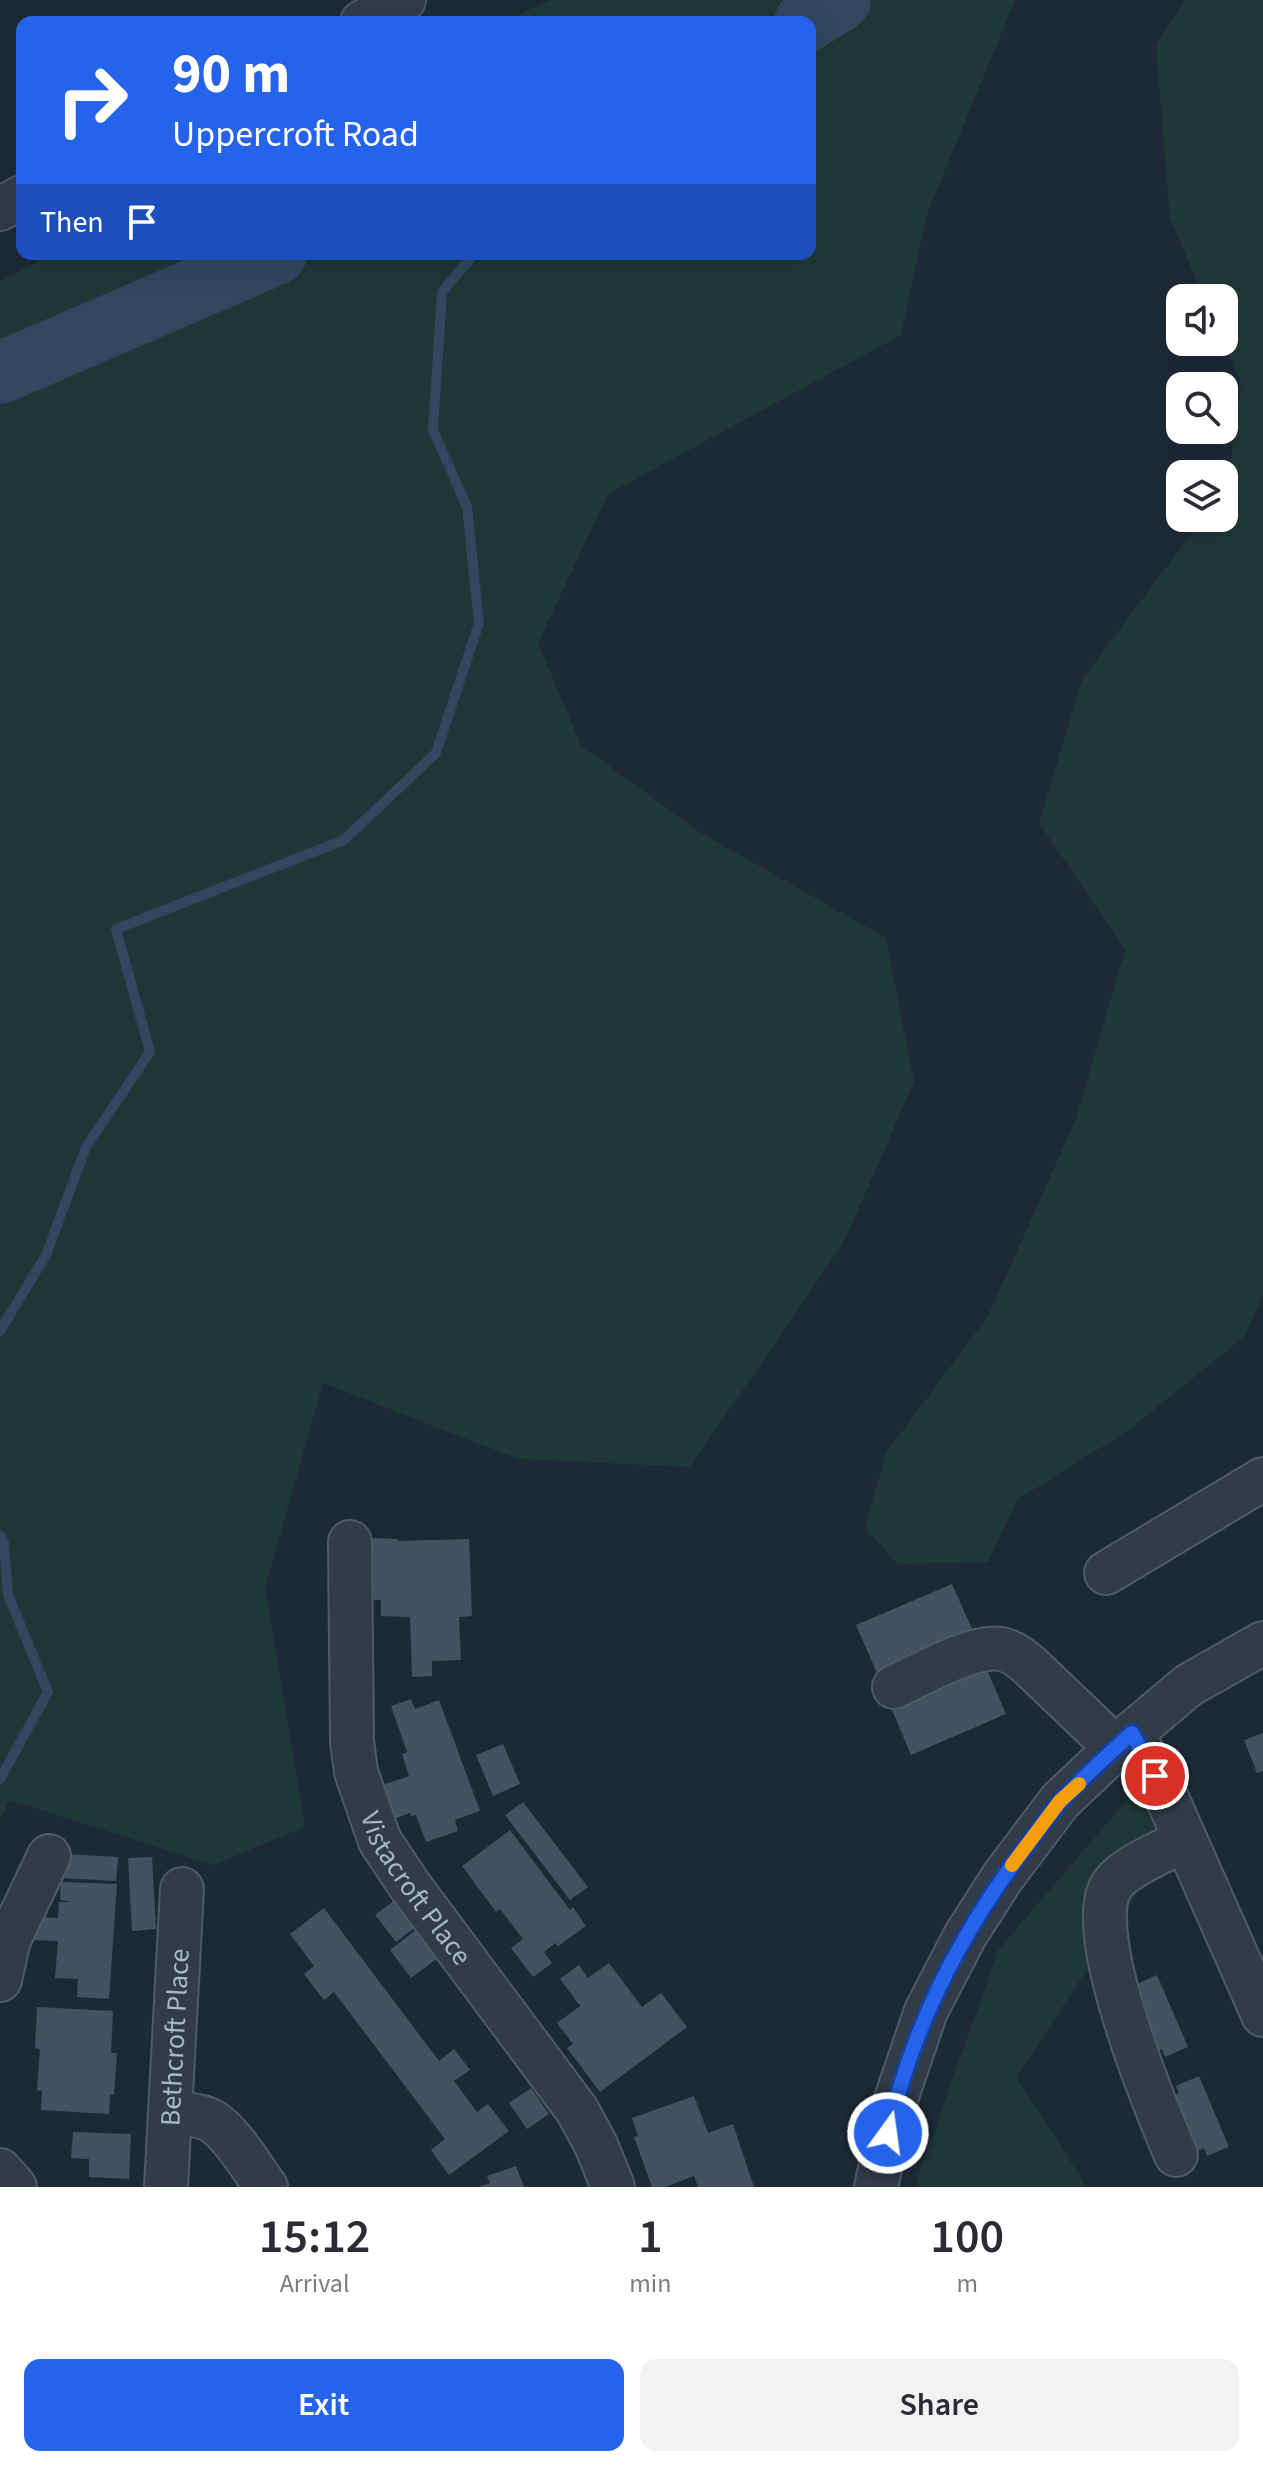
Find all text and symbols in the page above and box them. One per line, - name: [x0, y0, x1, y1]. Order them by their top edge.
- text: 90 m: [172, 35, 290, 114]
- icon: right: [40, 48, 144, 152]
- text: Uppercroft Road: [172, 109, 419, 160]
- icon: arrive: [120, 200, 164, 244]
- text: Then: [40, 201, 104, 244]
- map controls: [1166, 284, 1238, 532]
- button: sound: [1166, 284, 1238, 356]
- button: search: [1166, 372, 1238, 444]
- button: layers: [1166, 460, 1238, 532]
- pin: [1121, 1742, 1189, 1810]
- icon: arrive: [1133, 1754, 1177, 1798]
- street label: Vistacroft Place: [350, 1806, 481, 1974]
- street label: Bethcroft Place: [150, 1948, 200, 2127]
- position arrow: [846, 2091, 930, 2175]
- text: 15:12: [259, 2203, 371, 2271]
- text: 1: [638, 2203, 663, 2271]
- text: 100: [930, 2203, 1004, 2271]
- text: Arrival: [280, 2265, 350, 2302]
- text: min: [629, 2265, 671, 2302]
- text: m: [956, 2265, 978, 2302]
- button: Exit: [24, 2359, 624, 2451]
- button: Share: [640, 2359, 1239, 2451]

